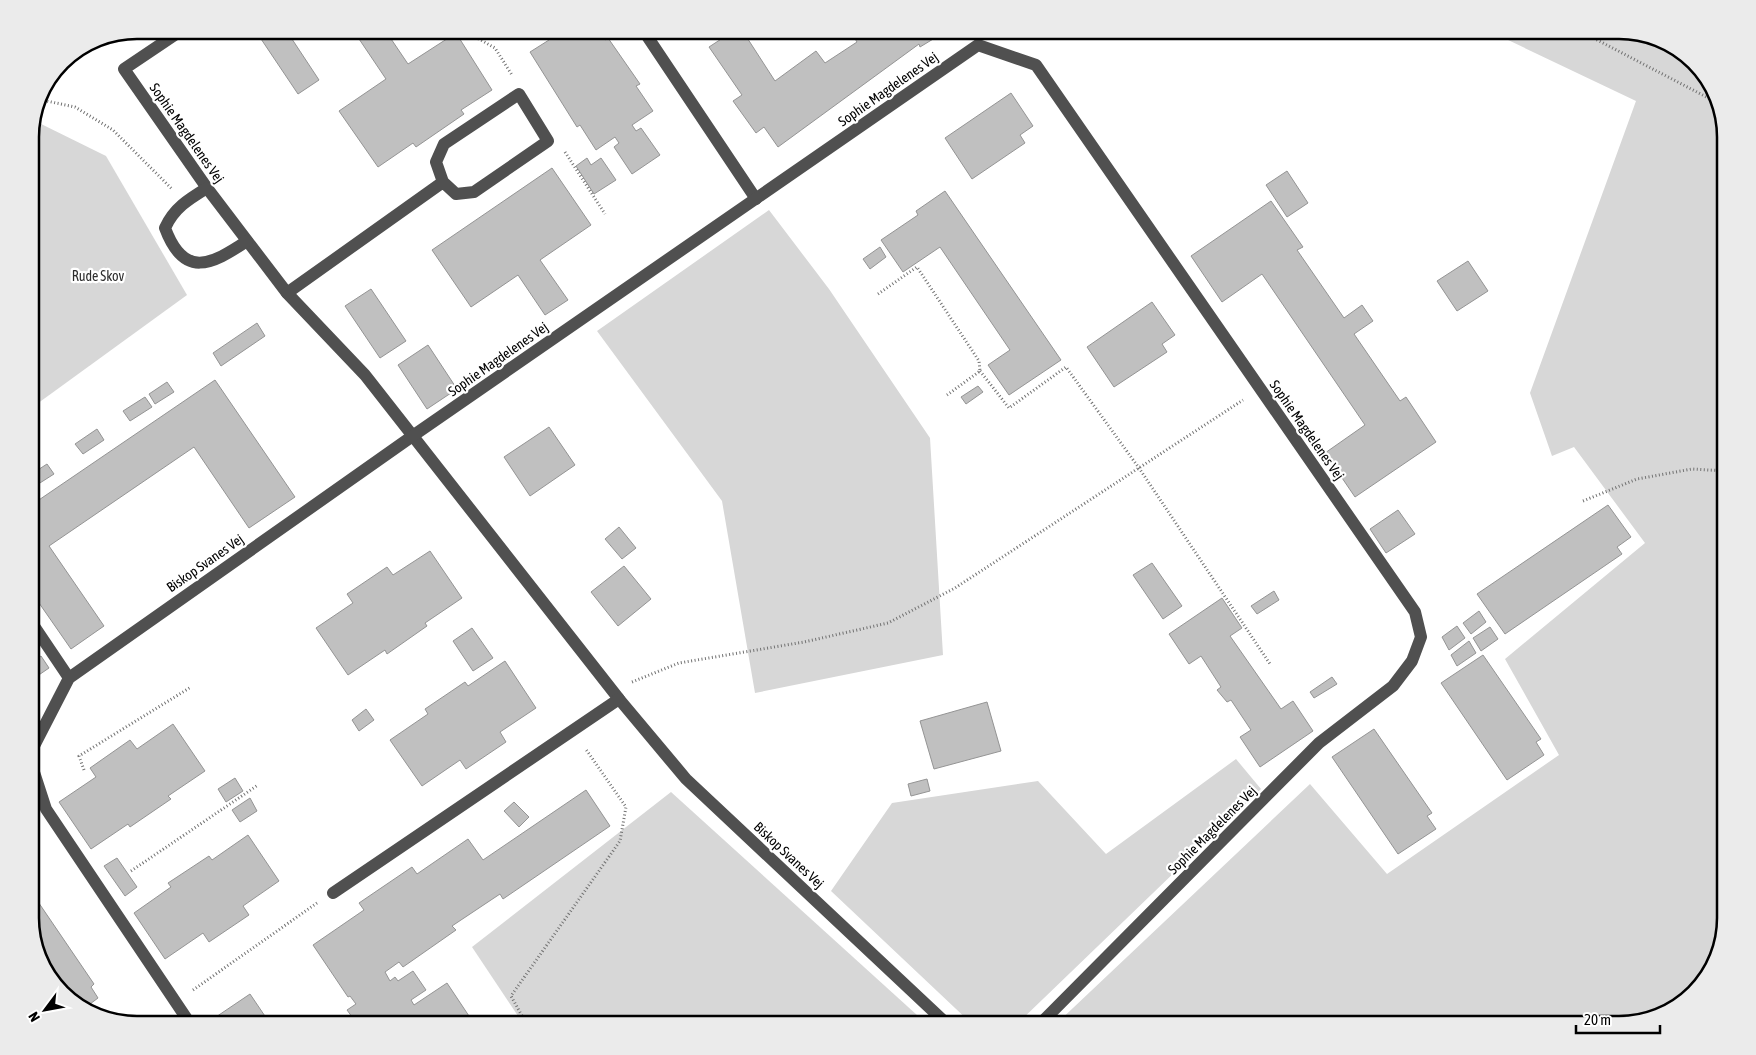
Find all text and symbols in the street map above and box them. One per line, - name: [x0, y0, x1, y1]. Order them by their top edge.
- street label: Sophie Magdelenes Vej: [835, 49, 941, 129]
- street label: Sophie Magdelenes Vej: [147, 80, 227, 186]
- park label: Rude Skov: [72, 268, 125, 284]
- street label: Sophie Magdelenes Vej: [445, 319, 551, 399]
- street label: Sophie Magdelenes Vej: [1267, 377, 1347, 483]
- street label: Biskop Svanes Vej: [164, 531, 246, 595]
- street label: Sophie Magdelenes Vej: [1165, 783, 1259, 877]
- street label: Biskop Svanes Vej: [751, 819, 827, 891]
- north arrow: [20, 985, 70, 1035]
- scale bar: [1576, 1002, 1660, 1034]
- text: N: [25, 1009, 43, 1025]
- text: 20 m: [1584, 1011, 1611, 1028]

